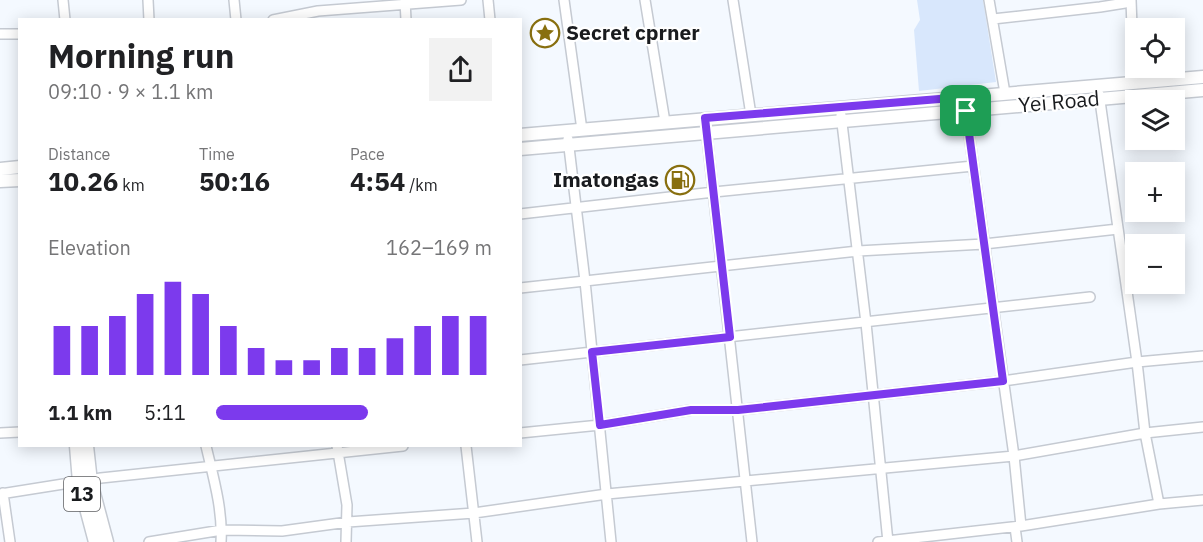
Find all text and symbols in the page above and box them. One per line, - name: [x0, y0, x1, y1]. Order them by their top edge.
- place icon: Secret cprner: [529, 17, 561, 49]
- place label: Secret cprner: [566, 18, 700, 46]
- map controls: [1125, 18, 1185, 294]
- button: locate: [1125, 18, 1185, 78]
- text: Morning run: [48, 34, 234, 77]
- button: share: [429, 38, 492, 101]
- text: 09:10 · 9 × 1.1 km: [48, 78, 213, 105]
- street label: Yei Road: [1017, 84, 1101, 118]
- pin: [940, 85, 991, 136]
- button: layers: [1125, 90, 1185, 150]
- icon: arrive: [949, 94, 982, 127]
- text: Distance: [48, 144, 110, 164]
- text: Time: [199, 144, 235, 164]
- text: Pace: [350, 144, 385, 164]
- button: +: [1125, 162, 1185, 222]
- text: 10.26: [48, 164, 118, 198]
- text: 50:16: [199, 164, 270, 198]
- text: 4:54: [350, 164, 405, 198]
- fuel station icon: Imatongas: [664, 164, 696, 196]
- place label: Imatongas: [553, 165, 659, 193]
- text: km: [118, 175, 145, 195]
- text: /km: [405, 175, 438, 195]
- text: Elevation: [48, 234, 131, 261]
- text: 162–169 m: [386, 234, 492, 261]
- button: −: [1125, 234, 1185, 294]
- text: 1.1 km: [48, 399, 112, 426]
- text: 5:11: [144, 399, 186, 426]
- road number: 13: [64, 477, 100, 511]

